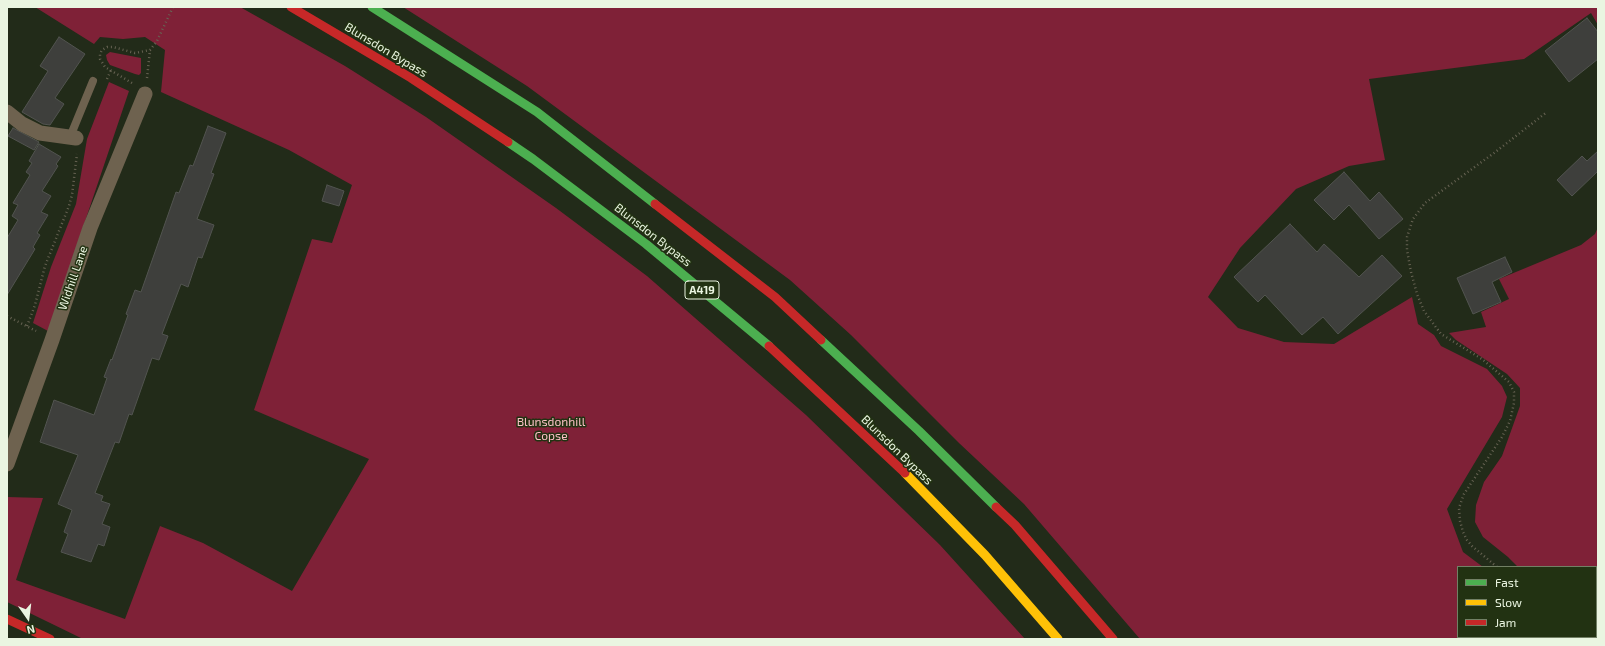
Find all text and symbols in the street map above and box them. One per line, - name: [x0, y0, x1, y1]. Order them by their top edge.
- street label: Blunsdon Bypass: [342, 20, 430, 80]
- street label: Blunsdon Bypass: [612, 200, 694, 270]
- street label: Widhill Lane: [55, 244, 91, 312]
- road number: A419: [685, 281, 719, 299]
- street label: Blunsdon Bypass: [858, 412, 936, 488]
- park label: Blunsdonhill Copse: [517, 415, 585, 443]
- legend: [1457, 566, 1597, 638]
- text: Fast: [1495, 575, 1518, 589]
- text: Slow: [1495, 595, 1522, 609]
- north arrow: [8, 598, 48, 638]
- text: Jam: [1495, 615, 1516, 629]
- text: N: [26, 623, 36, 637]

